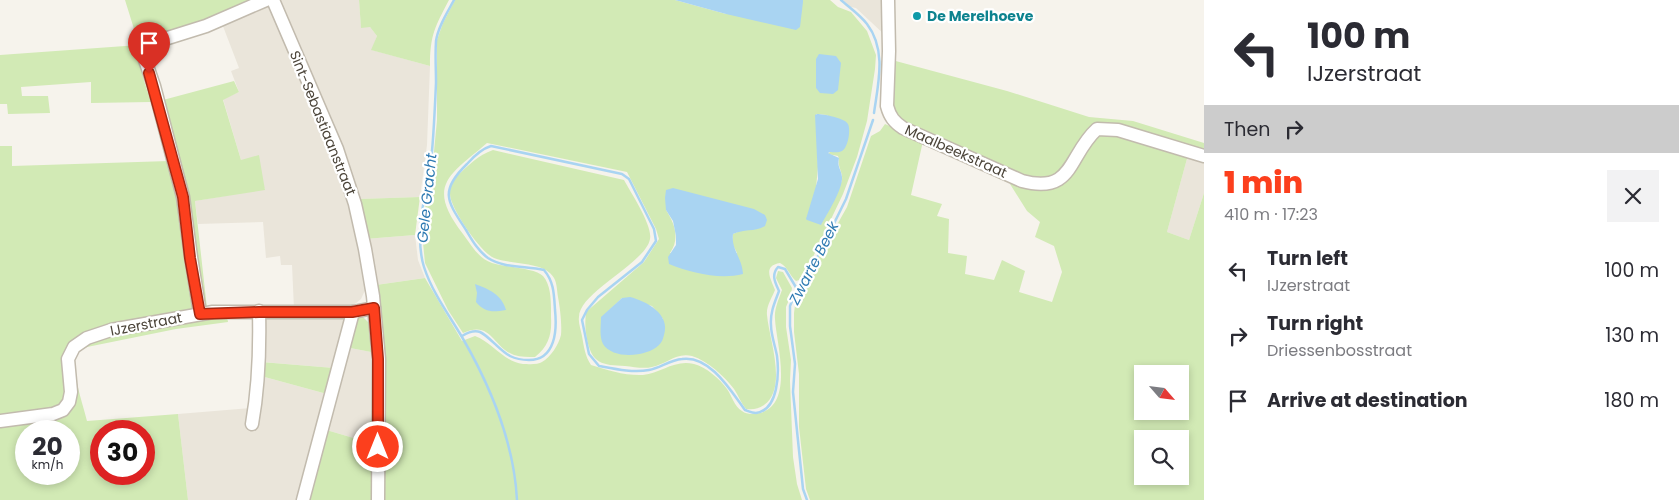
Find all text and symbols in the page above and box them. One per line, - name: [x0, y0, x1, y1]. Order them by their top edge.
- place label: De Merelhoeve: [927, 6, 1034, 26]
- marker: De Merelhoeve: [911, 10, 923, 22]
- text: 100 m: [1307, 11, 1410, 60]
- icon: left: [1224, 20, 1289, 85]
- pin: [128, 22, 170, 73]
- icon: arrive: [135, 29, 163, 57]
- street label: Sint-Sebastiaanstraat: [285, 48, 361, 198]
- text: IJzerstraat: [1307, 58, 1421, 89]
- icon: right: [1280, 115, 1308, 143]
- text: Then: [1224, 116, 1270, 143]
- street label: Maalbeekstraat: [902, 119, 1010, 183]
- water label: Gele Gracht: [411, 152, 442, 244]
- text: 1 min: [1224, 161, 1303, 204]
- button: close: [1607, 170, 1659, 222]
- text: 410 m · 17:23: [1224, 203, 1318, 226]
- water label: Zwarte Beek: [783, 216, 844, 309]
- text: Turn left: [1267, 245, 1348, 272]
- icon: left: [1224, 257, 1252, 285]
- text: 100 m: [1604, 257, 1659, 284]
- text: IJzerstraat: [1267, 274, 1350, 297]
- street label: IJzerstraat: [108, 307, 184, 341]
- text: Turn right: [1267, 310, 1363, 337]
- icon: right: [1224, 322, 1252, 350]
- text: 130 m: [1605, 322, 1659, 349]
- text: Driessenbosstraat: [1267, 339, 1412, 362]
- north arrow: [1134, 365, 1189, 420]
- map controls: [1134, 365, 1189, 485]
- icon: arrive: [1224, 387, 1252, 415]
- text: Arrive at destination: [1267, 387, 1468, 414]
- text: 180 m: [1604, 387, 1659, 414]
- speed limit sign: 30: [90, 420, 155, 485]
- position arrow: [351, 420, 403, 472]
- text: 20: [32, 429, 63, 464]
- button: search: [1134, 430, 1189, 485]
- text: km/h: [32, 456, 63, 473]

